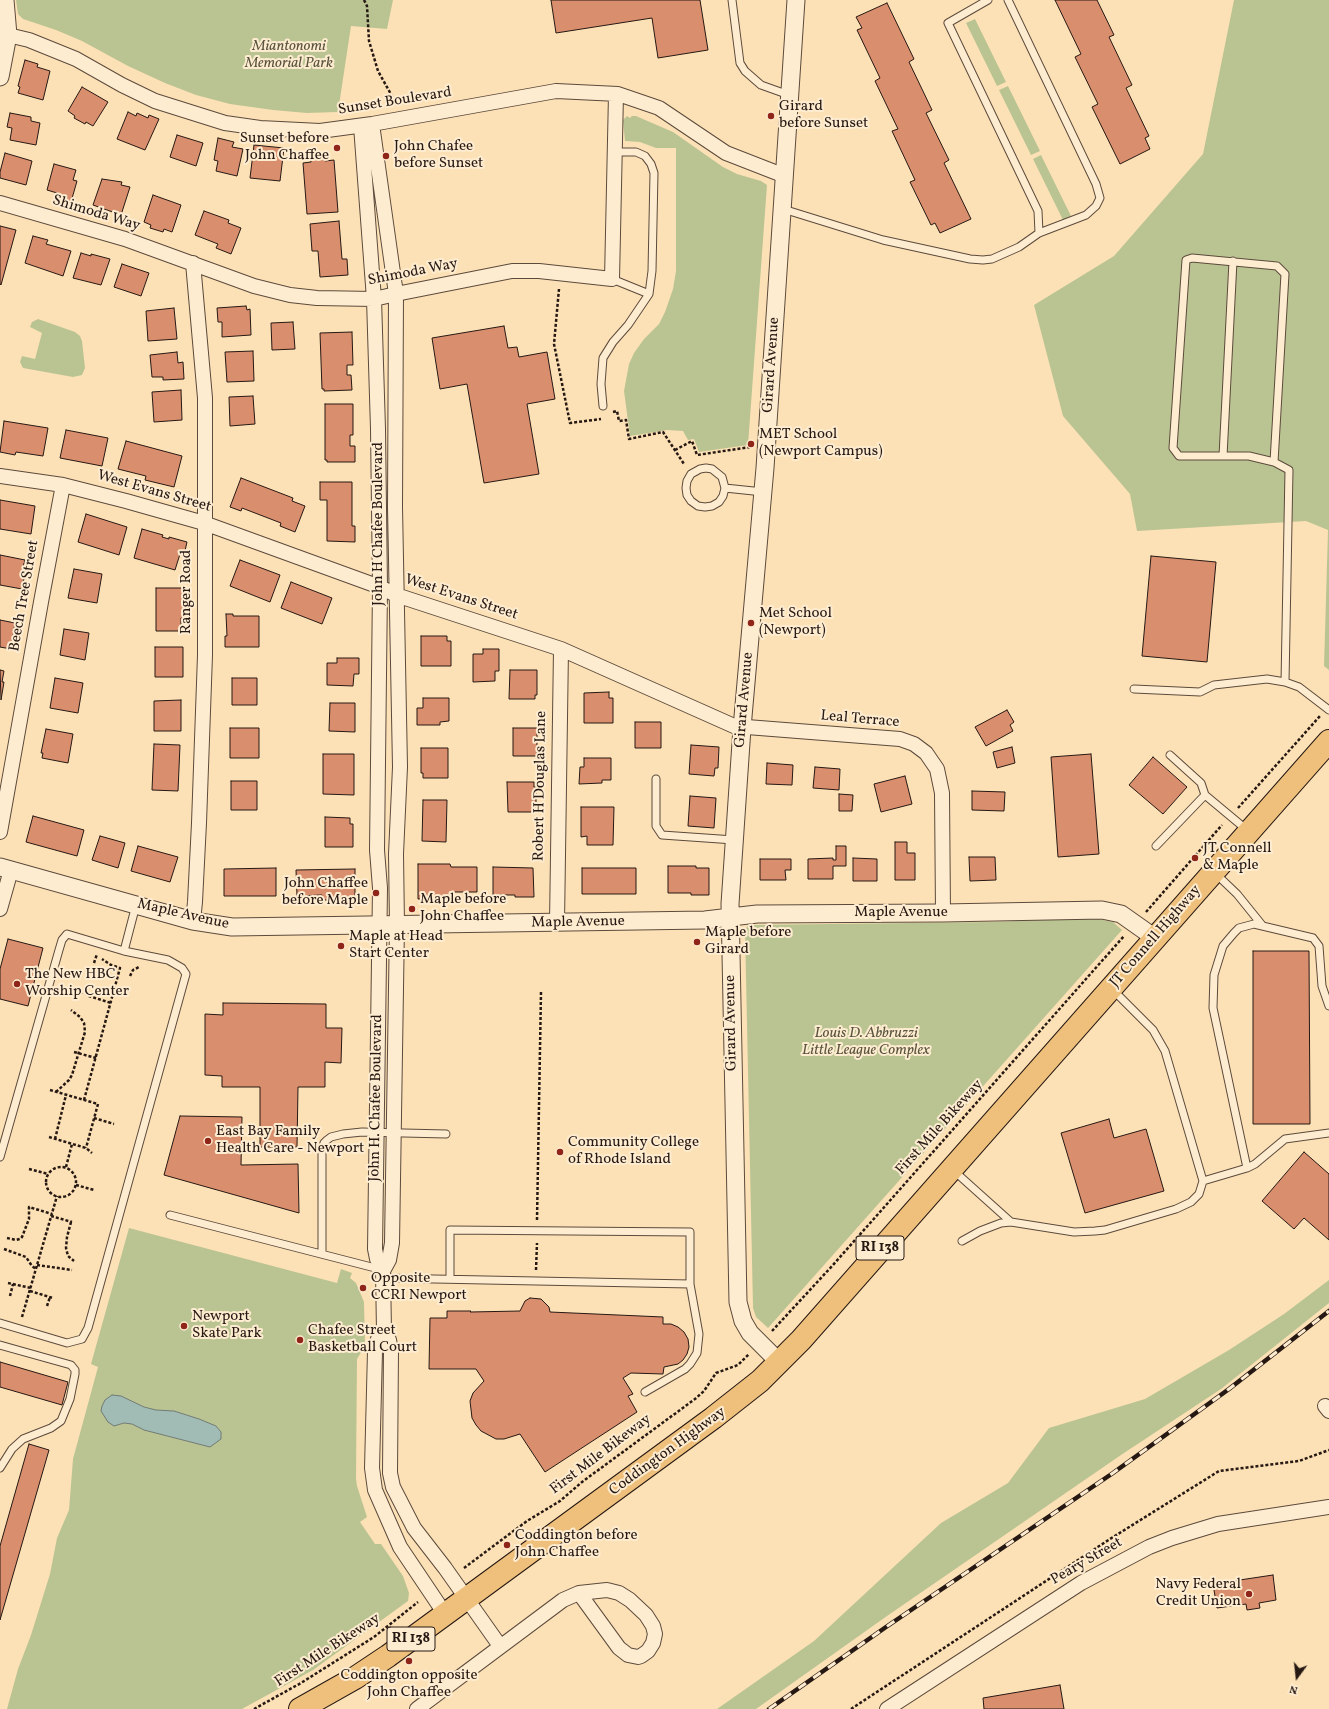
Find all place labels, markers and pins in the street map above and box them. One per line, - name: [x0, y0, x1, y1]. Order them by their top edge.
- place label: Girard before Sunset: [779, 98, 868, 133]
- marker: Girard before Sunset: [766, 111, 776, 121]
- place label: Sunset before John Chaffee: [240, 130, 329, 165]
- place label: John Chafee before Sunset: [394, 138, 483, 173]
- marker: Sunset before John Chaffee: [332, 143, 342, 153]
- marker: John Chafee before Sunset: [381, 151, 391, 161]
- place label: MET School (Newport Campus): [759, 426, 883, 461]
- marker: MET School (Newport Campus): [746, 439, 756, 449]
- place label: Met School (Newport): [759, 605, 832, 640]
- marker: Met School (Newport): [746, 618, 756, 628]
- place label: JT Connell & Maple: [1203, 840, 1271, 875]
- marker: JT Connell & Maple: [1190, 853, 1200, 863]
- place label: John Chaffee before Maple: [282, 875, 368, 910]
- marker: John Chaffee before Maple: [371, 888, 381, 898]
- place label: Maple before John Chaffee: [420, 891, 506, 926]
- marker: Maple before John Chaffee: [407, 904, 417, 914]
- place label: Maple before Girard: [705, 924, 791, 959]
- place label: Maple at Head Start Center: [349, 928, 443, 963]
- marker: Maple before Girard: [692, 937, 702, 947]
- marker: Maple at Head Start Center: [336, 941, 346, 951]
- place label: The New HBC Worship Center: [25, 966, 129, 1001]
- marker: The New HBC Worship Center: [12, 979, 22, 989]
- place label: East Bay Family Health Care - Newport: [216, 1123, 364, 1158]
- place label: Community College of Rhode Island: [568, 1134, 699, 1169]
- marker: East Bay Family Health Care - Newport: [203, 1136, 213, 1146]
- marker: Community College of Rhode Island: [555, 1147, 565, 1157]
- place label: Opposite CCRI Newport: [371, 1270, 467, 1305]
- marker: Opposite CCRI Newport: [358, 1283, 368, 1293]
- place label: Newport Skate Park: [192, 1308, 262, 1343]
- marker: Newport Skate Park: [179, 1321, 189, 1331]
- place label: Chafee Street Basketball Court: [308, 1322, 417, 1357]
- marker: Chafee Street Basketball Court: [295, 1335, 305, 1345]
- place label: Coddington before John Chaffee: [515, 1527, 638, 1562]
- marker: Coddington before John Chaffee: [502, 1540, 512, 1550]
- place label: Navy Federal Credit Union: [1155, 1576, 1241, 1611]
- marker: Navy Federal Credit Union: [1244, 1589, 1254, 1599]
- marker: Coddington opposite John Chaffee: [404, 1656, 414, 1666]
- place label: Coddington opposite John Chaffee: [340, 1667, 478, 1702]

